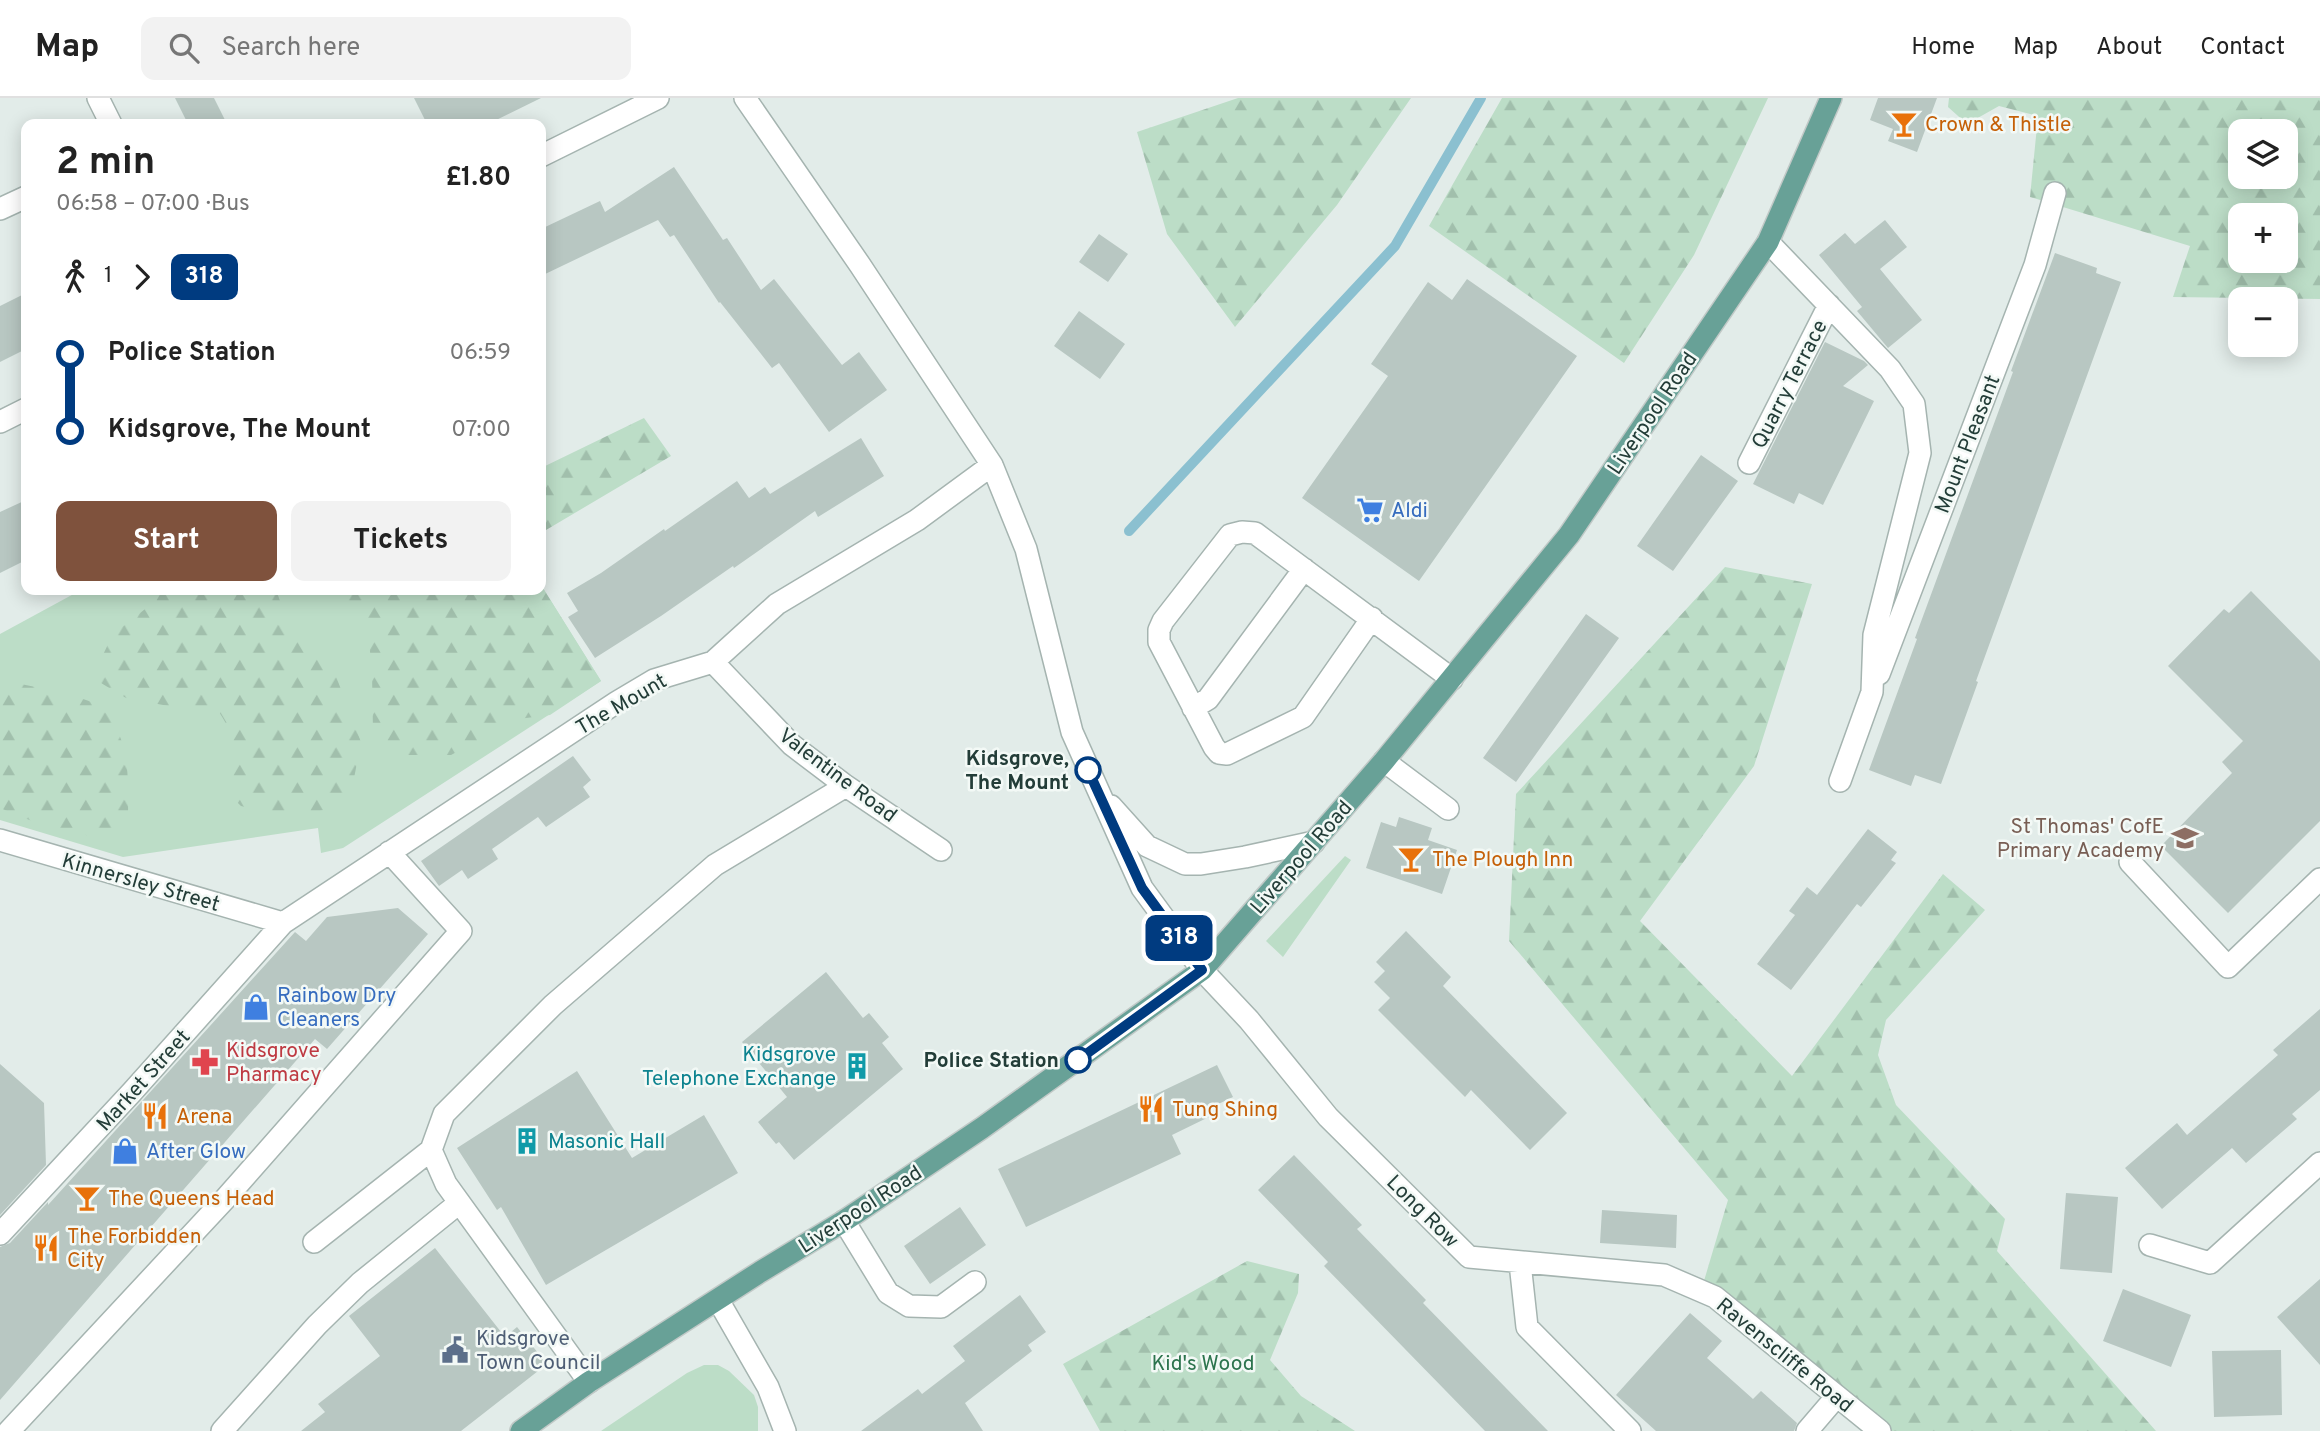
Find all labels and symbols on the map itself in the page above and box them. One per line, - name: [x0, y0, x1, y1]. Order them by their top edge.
- bar icon: Crown & Thistle: [1889, 109, 1919, 139]
- place label: Crown & Thistle: [1925, 112, 2071, 139]
- street label: Quarry Terrace: [1746, 316, 1834, 454]
- street label: Liverpool Road: [1602, 347, 1704, 480]
- street label: Mount Pleasant: [1930, 371, 2007, 518]
- supermarket icon: Aldi: [1355, 495, 1385, 525]
- place label: Aldi: [1391, 498, 1428, 525]
- street label: The Mount: [571, 668, 672, 742]
- street label: Valentine Road: [772, 723, 902, 830]
- place label: Kidsgrove, The Mount: [965, 746, 1069, 797]
- marker: Kidsgrove, The Mount: [1075, 757, 1101, 783]
- street label: Liverpool Road: [1245, 795, 1359, 921]
- place label: St Thomas' CofE Primary Academy: [1997, 814, 2164, 865]
- school or university icon: St Thomas' CofE Primary Academy: [2170, 823, 2200, 853]
- bar icon: The Plough Inn: [1396, 844, 1426, 874]
- place label: The Plough Inn: [1432, 847, 1573, 874]
- street label: Kinnersley Street: [59, 848, 223, 919]
- line badge: 318: [1139, 915, 1219, 961]
- place label: Rainbow Dry Cleaners: [277, 983, 396, 1034]
- shop icon: Rainbow Dry Cleaners: [241, 992, 271, 1022]
- street label: Market Street: [91, 1024, 197, 1138]
- place label: Kidsgrove Pharmacy: [226, 1038, 322, 1089]
- place label: Kidsgrove Telephone Exchange: [642, 1042, 836, 1093]
- pharmacy icon: Kidsgrove Pharmacy: [190, 1047, 220, 1077]
- marker: Police Station: [1065, 1047, 1091, 1073]
- place label: Police Station: [924, 1048, 1059, 1075]
- building icon: Kidsgrove Telephone Exchange: [842, 1051, 872, 1081]
- restaurant icon: Tung Shing: [1136, 1094, 1166, 1124]
- place label: Tung Shing: [1172, 1097, 1278, 1124]
- restaurant icon: Arena: [140, 1101, 170, 1131]
- place label: Arena: [176, 1104, 232, 1131]
- building icon: Masonic Hall: [512, 1126, 542, 1156]
- place label: Masonic Hall: [548, 1129, 665, 1156]
- shop icon: After Glow: [110, 1136, 140, 1166]
- place label: After Glow: [146, 1139, 246, 1166]
- street label: Liverpool Road: [794, 1160, 928, 1260]
- street label: Long Row: [1380, 1170, 1464, 1254]
- bar icon: The Queens Head: [72, 1183, 102, 1213]
- place label: The Queens Head: [108, 1186, 275, 1213]
- place label: The Forbidden City: [67, 1224, 201, 1275]
- restaurant icon: The Forbidden City: [31, 1233, 61, 1263]
- street label: Ravenscliffe Road: [1710, 1293, 1858, 1420]
- place label: Kidsgrove Town Council: [476, 1326, 601, 1377]
- public building icon: Kidsgrove Town Council: [440, 1335, 470, 1365]
- park label: Kid's Wood: [1152, 1351, 1254, 1378]

